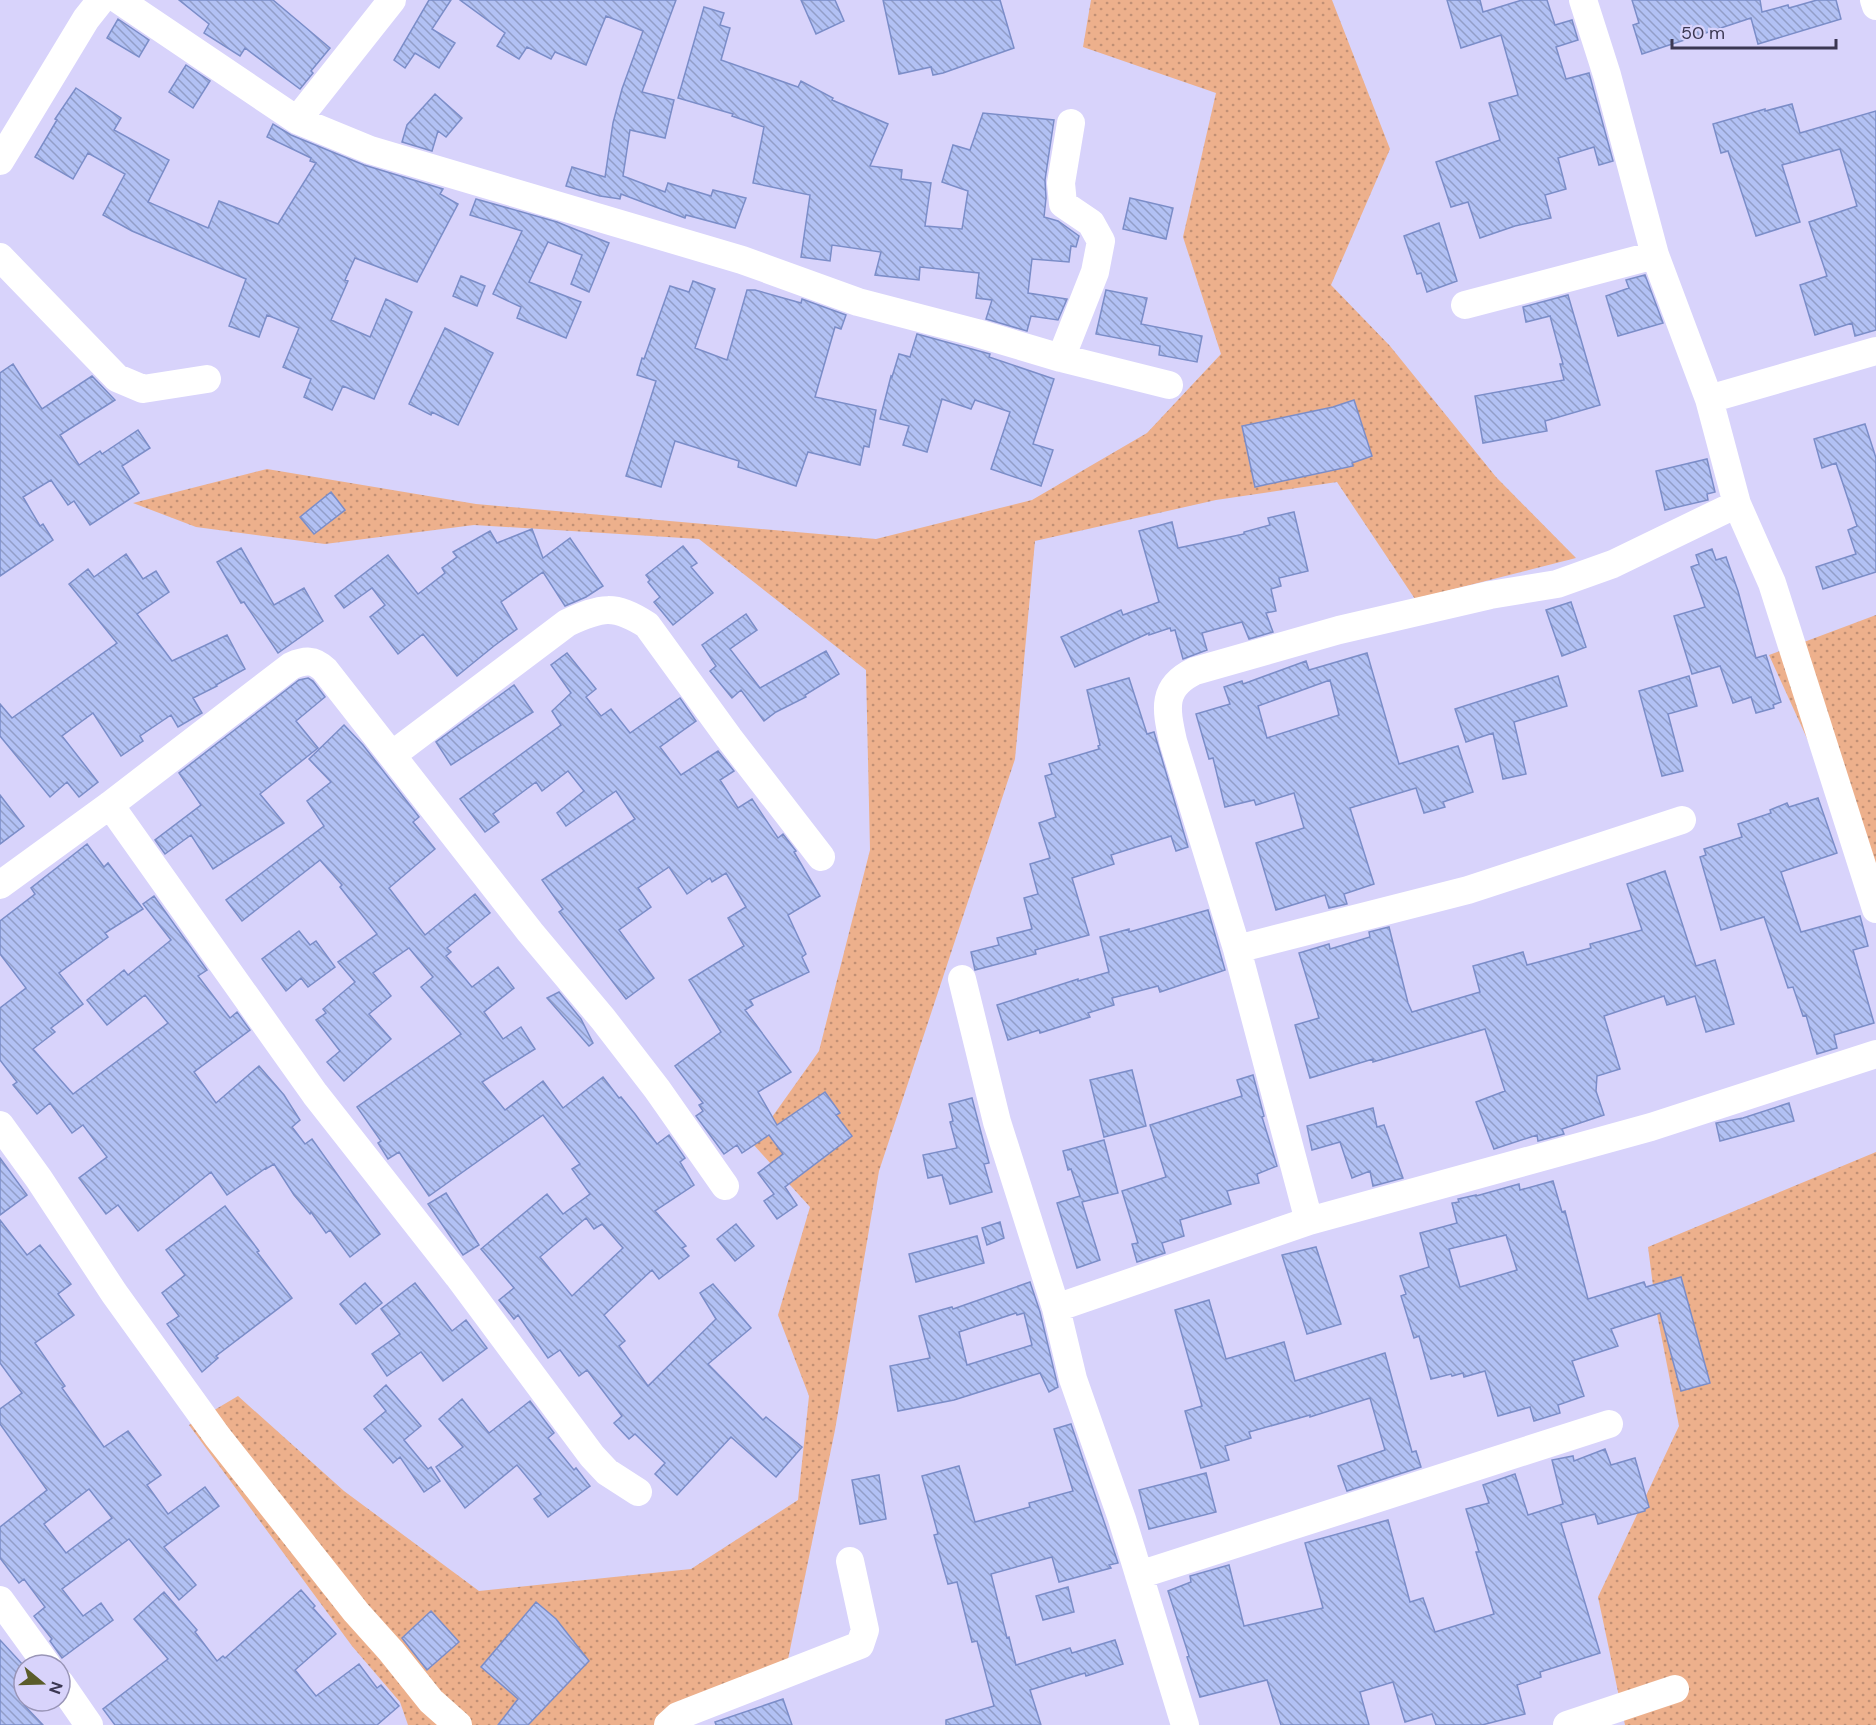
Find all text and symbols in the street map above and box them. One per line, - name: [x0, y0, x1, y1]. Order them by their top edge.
- scale bar: [1672, 12, 1836, 50]
- text: 50 m: [1681, 21, 1725, 45]
- north arrow: [12, 1653, 72, 1713]
- text: N: [44, 1679, 68, 1697]

